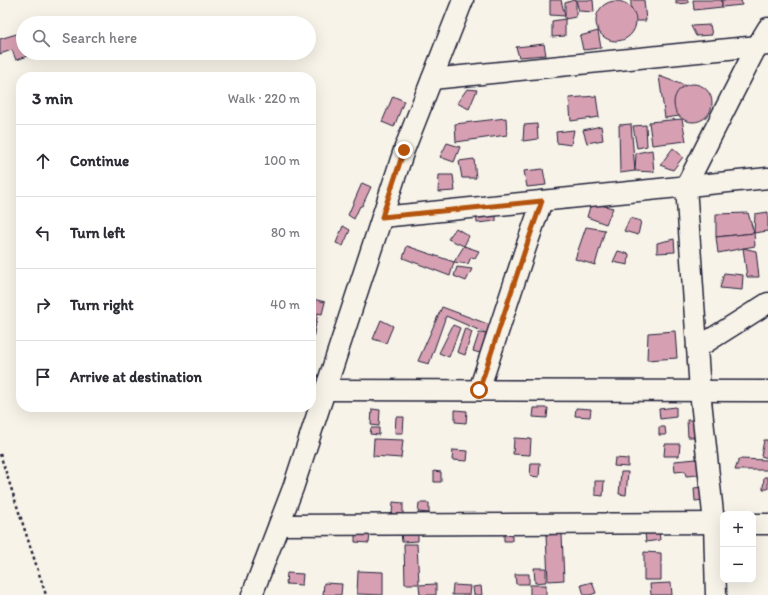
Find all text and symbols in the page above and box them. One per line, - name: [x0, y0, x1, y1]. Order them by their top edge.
- search box: [16, 16, 316, 60]
- icon: search: [30, 27, 52, 49]
- text: Search here: [62, 29, 137, 47]
- text: 3 min: [32, 88, 73, 108]
- text: Walk · 220 m: [228, 91, 300, 106]
- route end: [395, 141, 413, 159]
- icon: ahead: [32, 150, 54, 172]
- text: Continue: [70, 152, 129, 170]
- text: 100 m: [264, 153, 300, 168]
- icon: left: [32, 222, 54, 244]
- text: Turn left: [70, 224, 125, 242]
- text: 80 m: [271, 225, 300, 240]
- icon: right: [32, 294, 54, 316]
- text: Turn right: [70, 296, 134, 314]
- text: 40 m: [270, 297, 300, 312]
- icon: arrive: [32, 366, 54, 388]
- text: Arrive at destination: [70, 368, 202, 386]
- route start: [470, 381, 488, 399]
- map controls: [720, 511, 756, 583]
- button: +: [720, 511, 756, 547]
- button: −: [720, 547, 756, 583]

